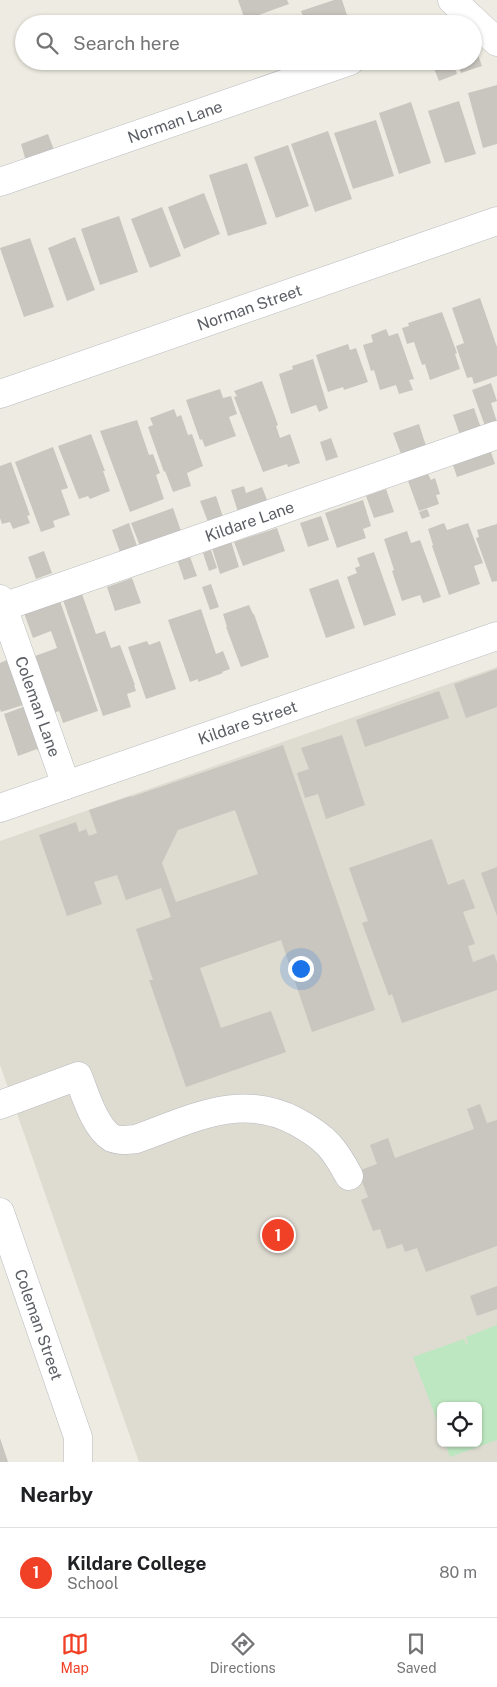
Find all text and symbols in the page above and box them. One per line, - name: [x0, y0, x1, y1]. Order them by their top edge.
- search box: [15, 15, 482, 70]
- icon: search: [33, 29, 61, 57]
- text: Search here: [73, 32, 180, 54]
- street label: Norman Lane: [125, 97, 225, 147]
- street label: Norman Street: [194, 281, 305, 335]
- street label: Kildare Lane: [203, 497, 297, 546]
- street label: Coleman Lane: [11, 654, 64, 760]
- street label: Kildare Street: [196, 697, 300, 749]
- your location: [288, 956, 314, 982]
- pin: 1: [262, 1216, 294, 1254]
- street label: Coleman Street: [11, 1267, 67, 1383]
- map controls: [437, 1402, 482, 1447]
- button: locate: [437, 1402, 482, 1447]
- text: Nearby: [20, 1482, 93, 1507]
- text: Kildare College: [67, 1552, 206, 1574]
- text: 1: [33, 1563, 39, 1582]
- text: 80 m: [439, 1563, 477, 1582]
- text: School: [67, 1574, 118, 1593]
- tab: Map: [60, 1630, 89, 1676]
- tab: Directions: [210, 1630, 276, 1676]
- tab: Saved: [396, 1630, 437, 1676]

